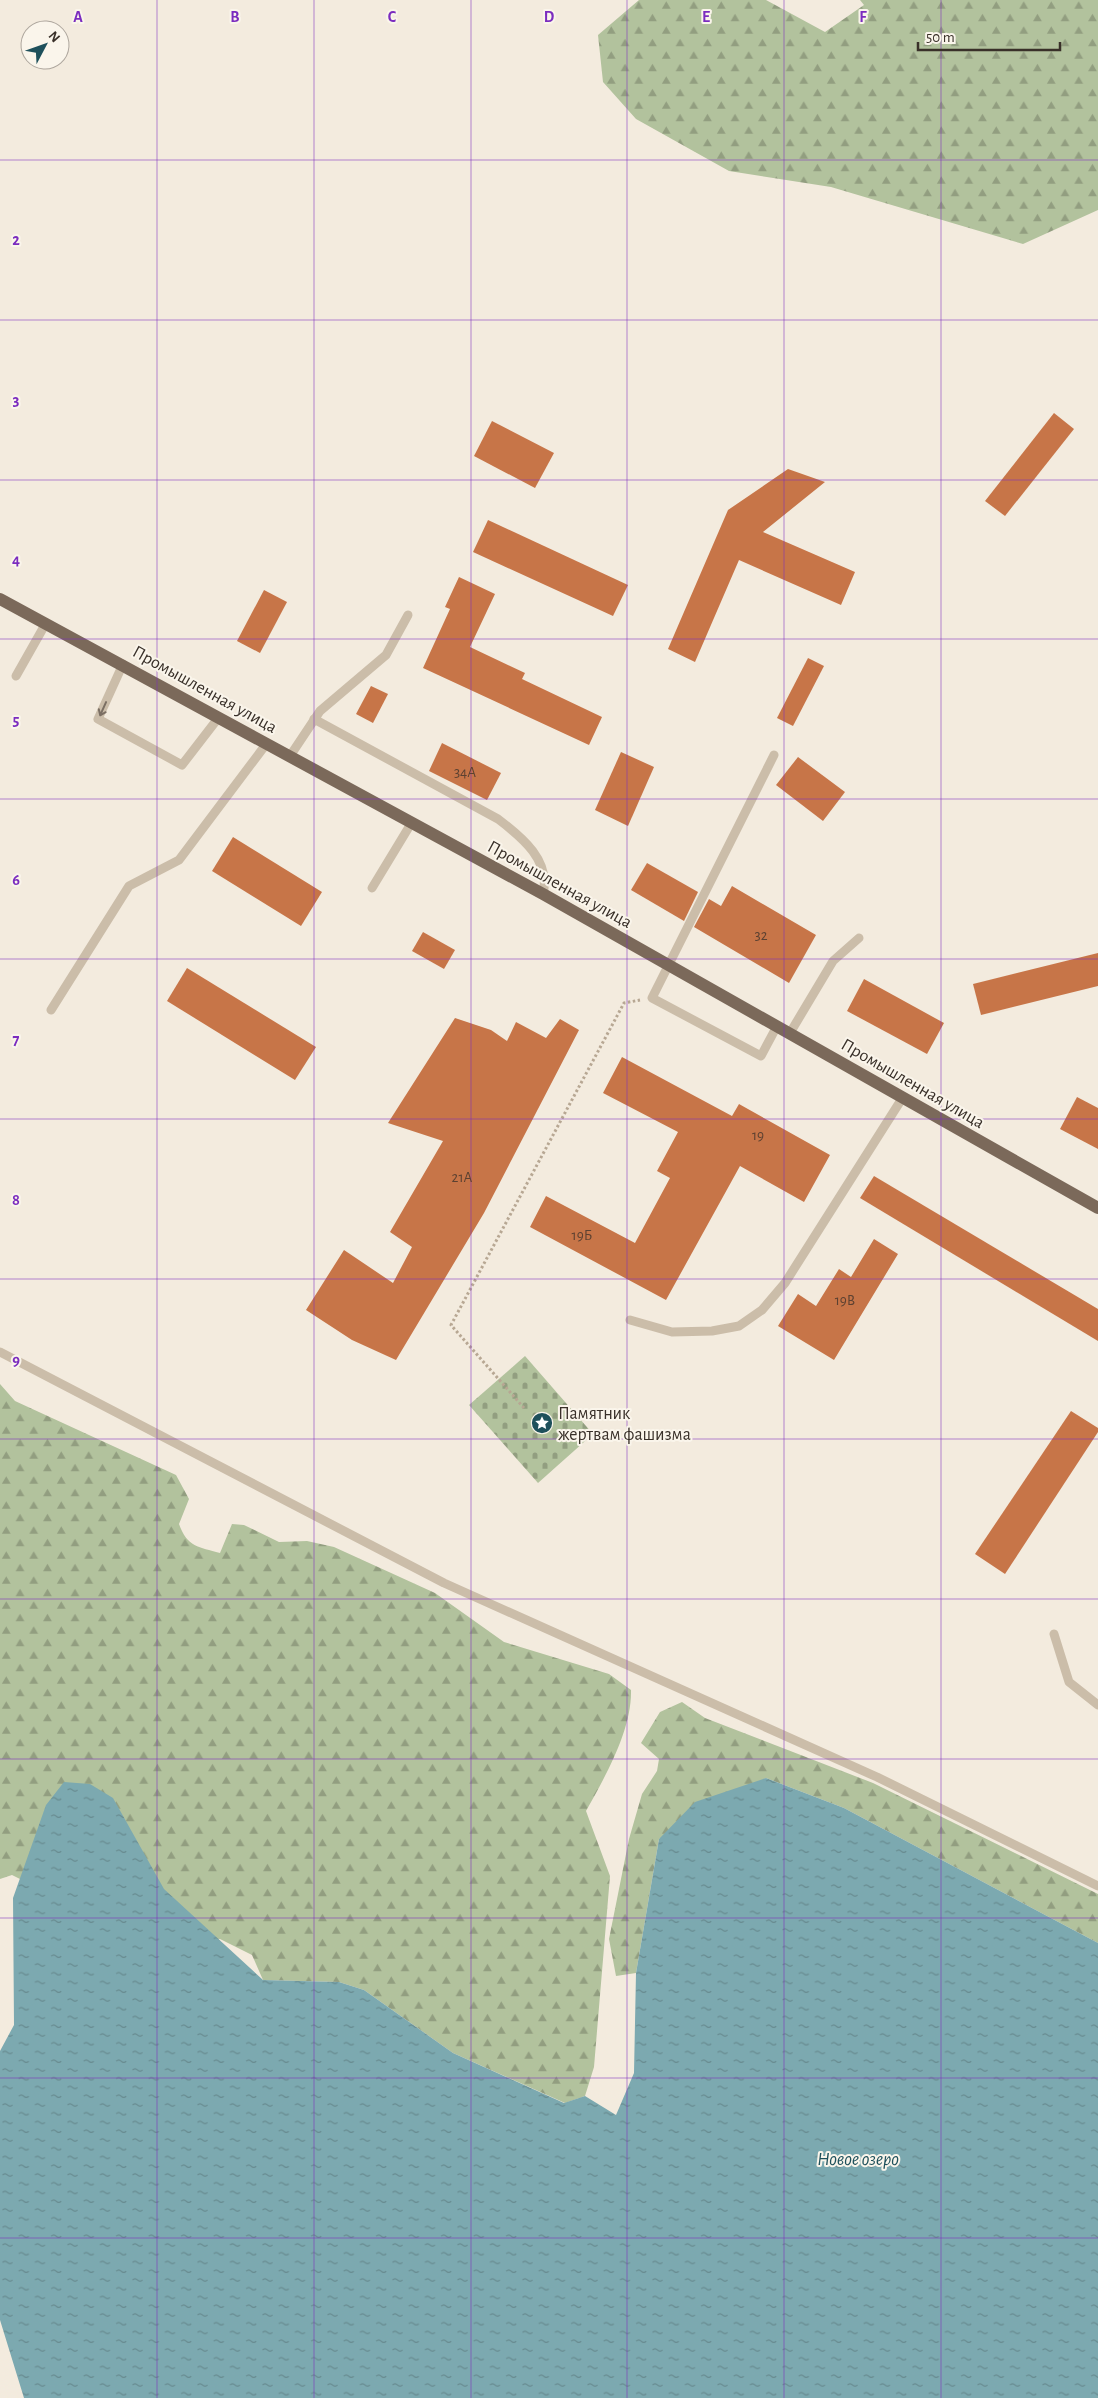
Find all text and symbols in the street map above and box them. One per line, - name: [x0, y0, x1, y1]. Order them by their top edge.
- text: A: [73, 9, 83, 25]
- text: B: [230, 9, 240, 25]
- text: C: [388, 9, 397, 25]
- text: D: [544, 9, 555, 25]
- text: E: [702, 9, 710, 25]
- text: F: [859, 9, 867, 25]
- north arrow: [20, 20, 70, 70]
- scale bar: [918, 20, 1060, 52]
- text: N: [46, 29, 63, 45]
- text: 50 m: [926, 30, 955, 45]
- text: 2: [12, 232, 20, 248]
- text: 3: [13, 392, 20, 408]
- text: 4: [12, 552, 20, 568]
- street label: Промышленная улица: [129, 643, 280, 737]
- one-way arrow: [98, 701, 107, 716]
- text: 5: [13, 712, 20, 728]
- house number: 34А: [454, 765, 476, 780]
- street label: Промышленная улица: [484, 838, 635, 932]
- text: 6: [12, 872, 20, 888]
- house number: 32: [754, 928, 768, 943]
- text: 7: [13, 1032, 20, 1048]
- street label: Промышленная улица: [838, 1036, 987, 1132]
- house number: 19: [752, 1128, 764, 1143]
- house number: 21А: [452, 1170, 473, 1185]
- text: 8: [12, 1192, 20, 1208]
- house number: 19Б: [572, 1228, 592, 1243]
- house number: 19В: [835, 1293, 855, 1308]
- text: 9: [12, 1352, 20, 1368]
- place label: Памятник жертвам фашизма: [558, 1405, 691, 1444]
- place icon: Памятник жертвам фашизма: [530, 1411, 554, 1435]
- water label: Новое озеро: [817, 2150, 899, 2169]

